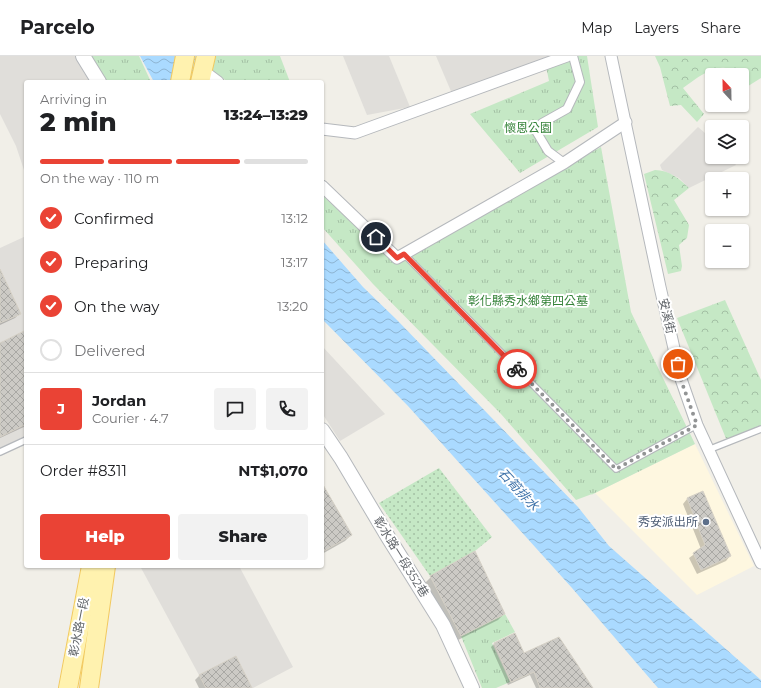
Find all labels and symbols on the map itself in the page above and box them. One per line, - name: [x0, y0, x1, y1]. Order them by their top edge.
- north arrow: [705, 68, 749, 112]
- park label: 懷恩公園: [504, 120, 552, 135]
- pin: [359, 220, 393, 254]
- park label: 彰化縣秀水鄉第四公墓: [468, 293, 588, 308]
- street label: 安溪街: [656, 297, 679, 335]
- pin: [661, 347, 695, 381]
- courier: [497, 349, 537, 389]
- water label: 石筍排水: [495, 465, 543, 514]
- street label: 彰水路一段352巷: [371, 514, 432, 600]
- place label: 秀安派出所: [638, 514, 698, 529]
- marker: 秀安派出所: [701, 517, 711, 527]
- street label: 彰水路一段: [65, 596, 92, 658]

